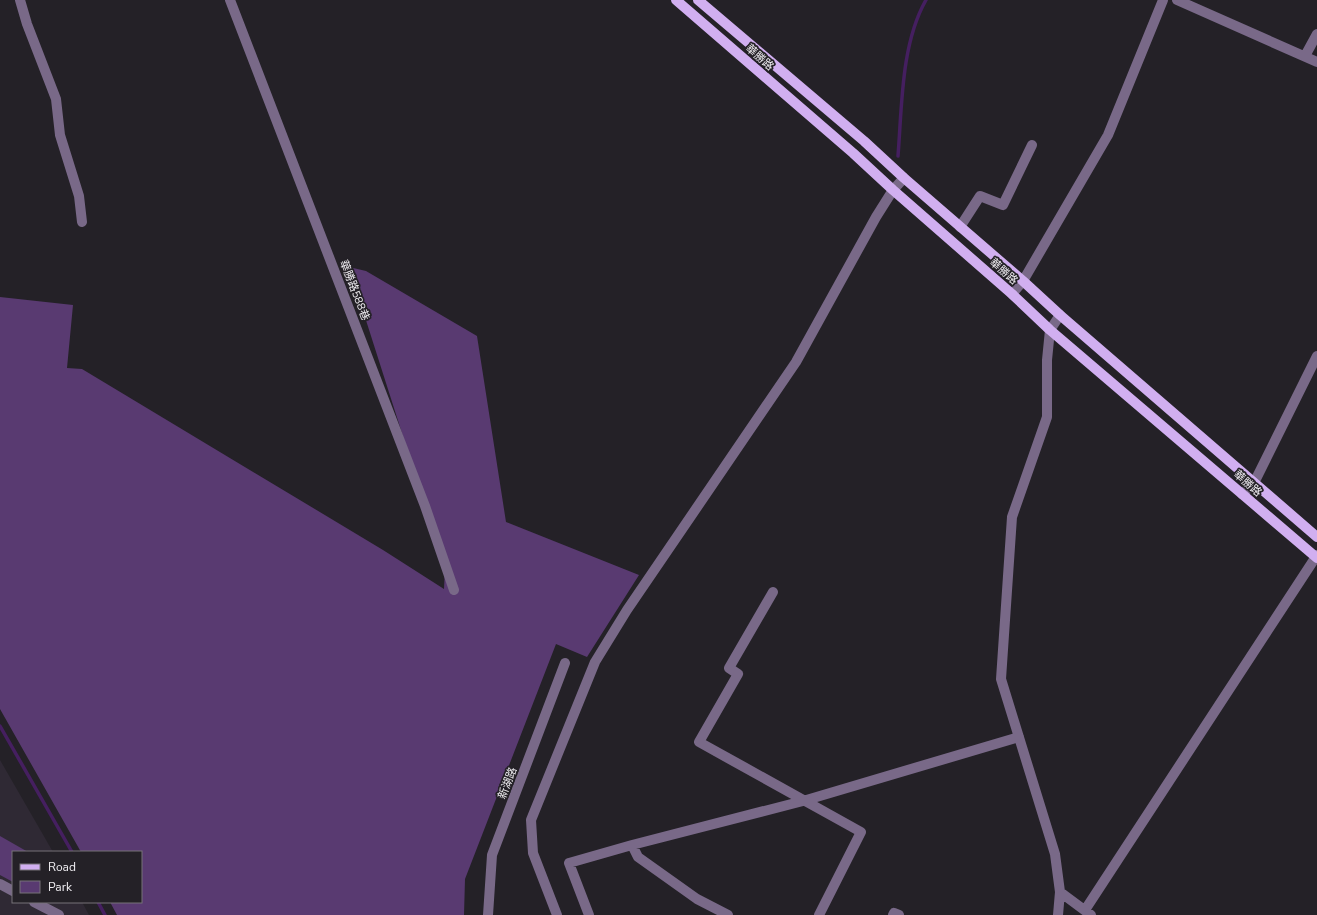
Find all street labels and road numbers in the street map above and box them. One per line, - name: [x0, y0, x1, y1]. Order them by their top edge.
- street label: 華勝路: [742, 41, 777, 74]
- street label: 華勝路: [986, 255, 1021, 288]
- street label: 華勝路588巷: [336, 258, 373, 323]
- street label: 華勝路: [1230, 467, 1265, 500]
- street label: 新湖路: [495, 765, 520, 801]

